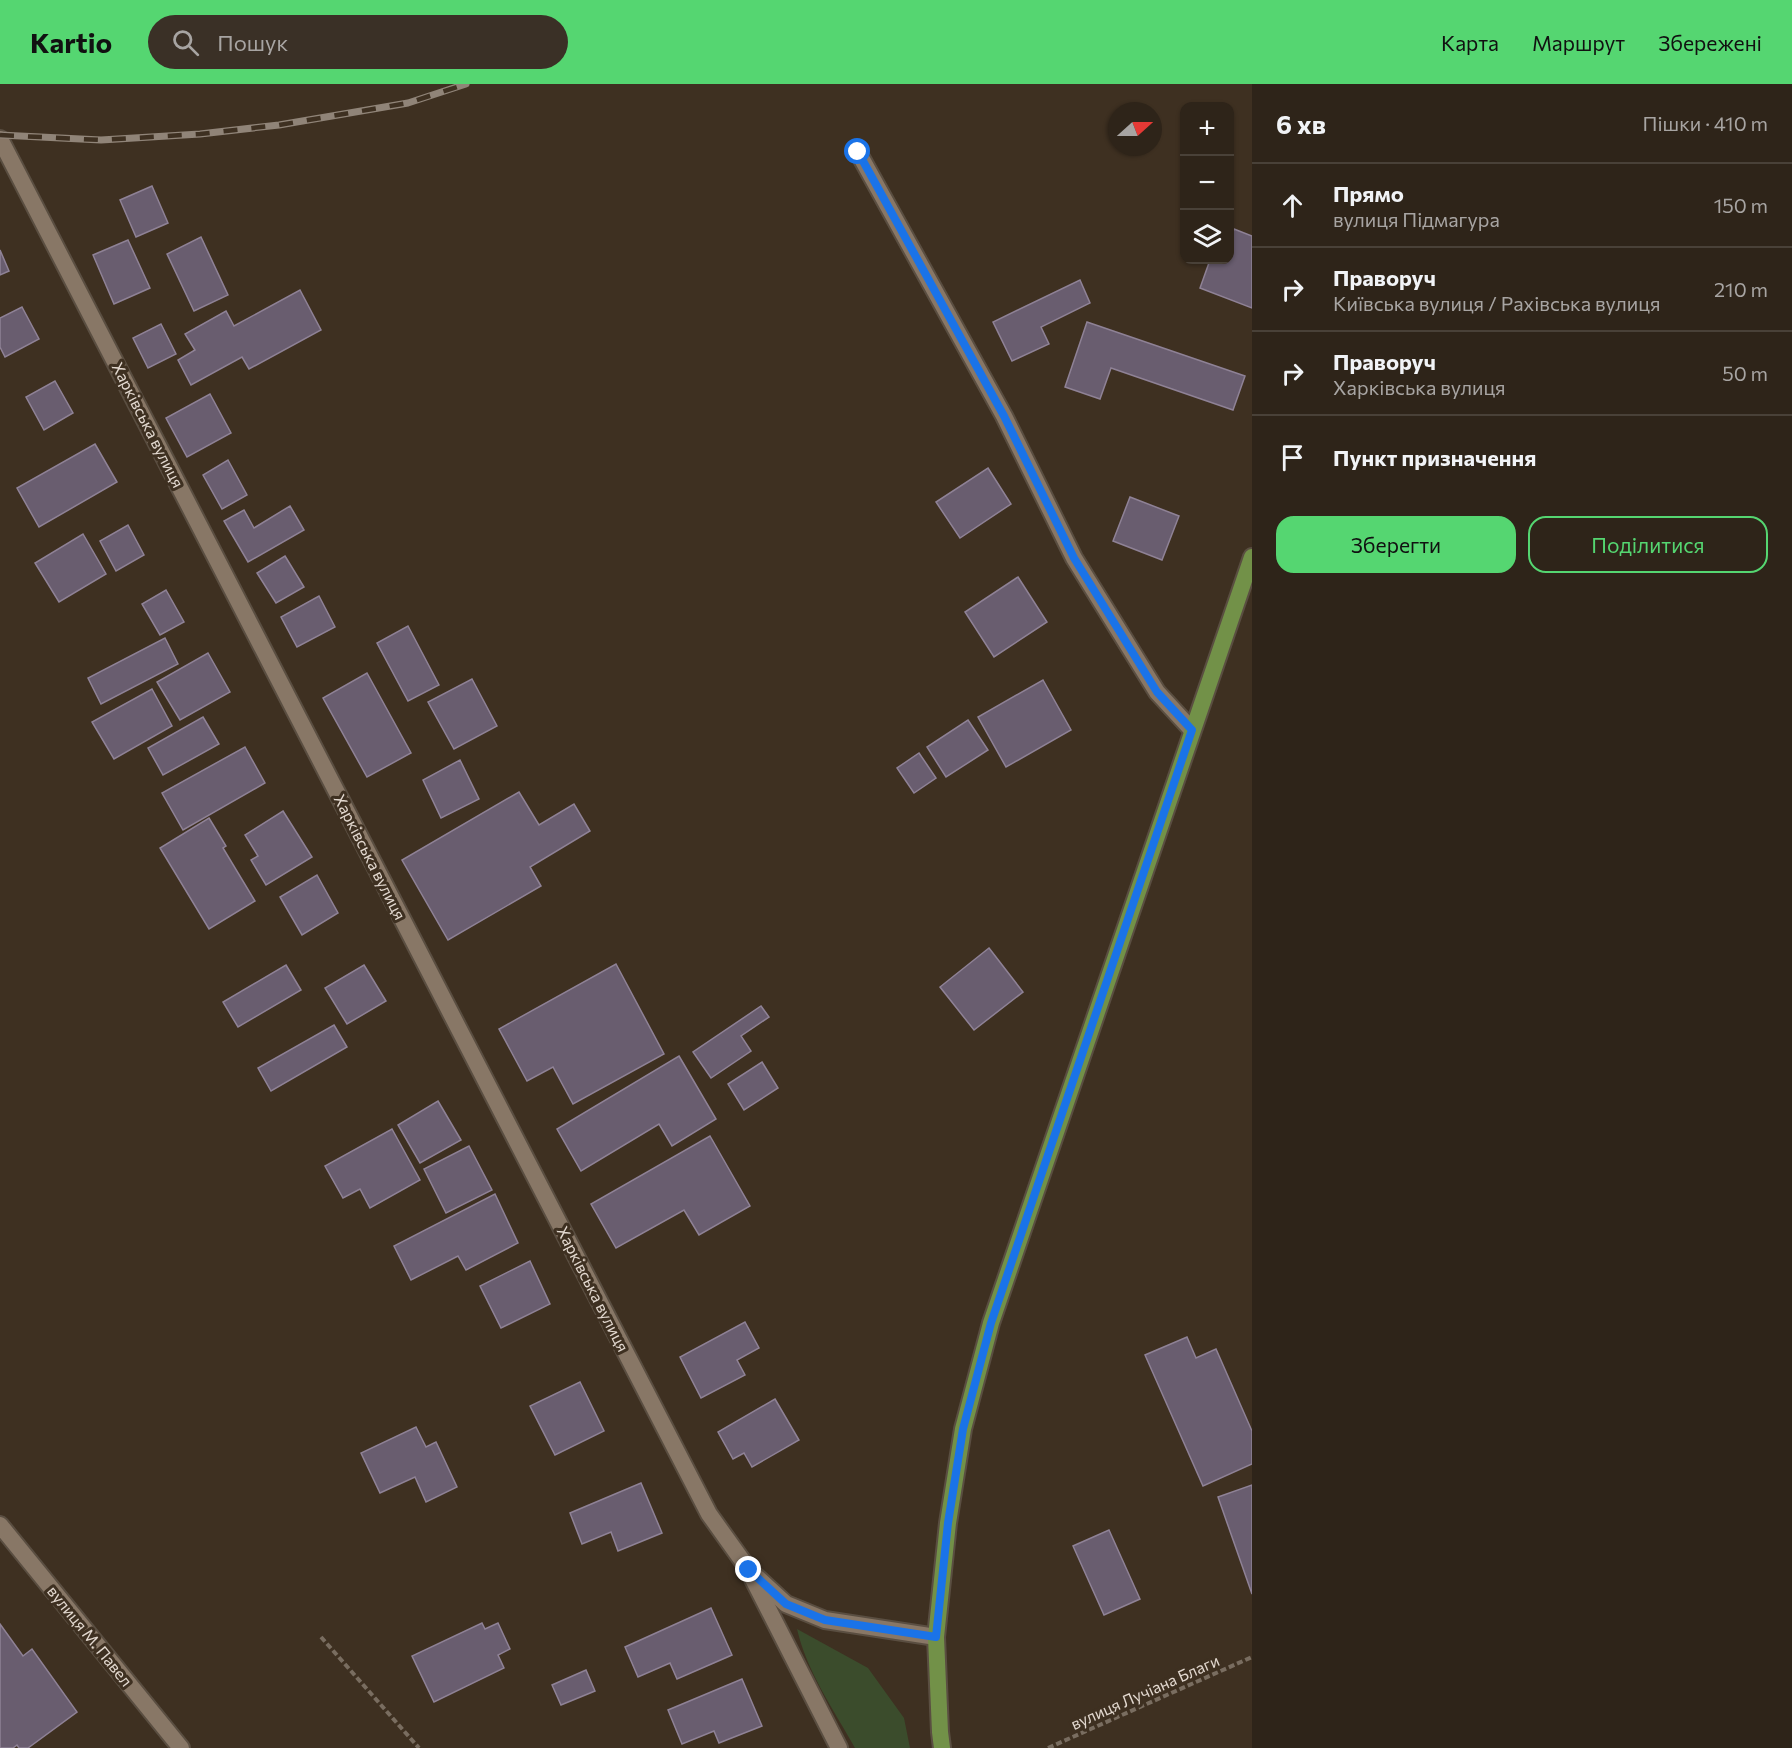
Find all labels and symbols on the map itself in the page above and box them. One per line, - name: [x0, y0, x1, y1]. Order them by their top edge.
- north arrow: [1108, 102, 1162, 156]
- route start: [844, 138, 870, 164]
- street label: Харківська вулиця: [109, 359, 188, 491]
- street label: Харківська вулиця: [331, 791, 410, 923]
- street label: Харківська вулиця: [554, 1223, 633, 1355]
- route end: [735, 1556, 761, 1582]
- street label: вулиця М. Павел: [44, 1582, 137, 1690]
- street label: вулиця Лучіана Благи: [1067, 1650, 1222, 1733]

